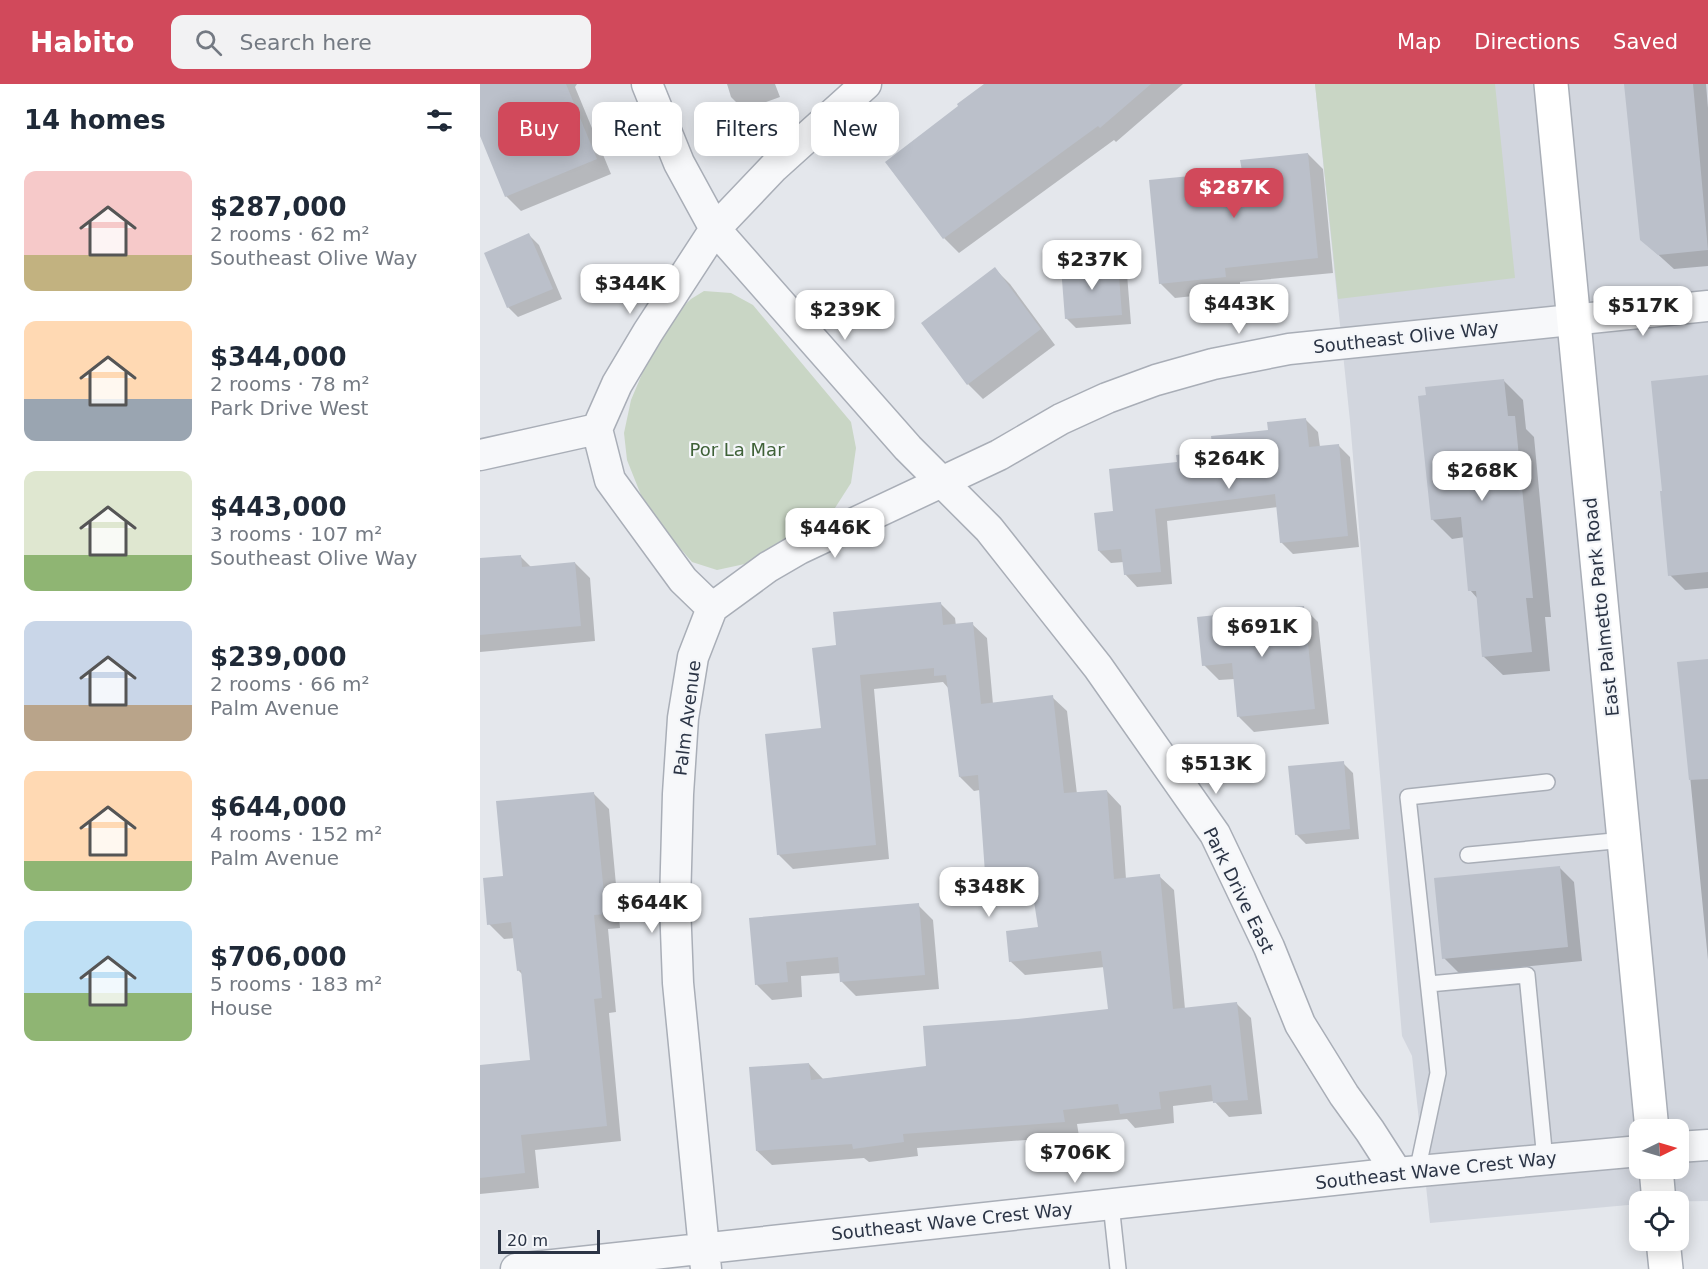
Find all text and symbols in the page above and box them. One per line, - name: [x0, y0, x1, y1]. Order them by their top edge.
- search box: [171, 15, 591, 69]
- text: Habito: [30, 26, 135, 59]
- icon: search: [192, 26, 225, 59]
- text: Search here: [240, 30, 372, 55]
- text: Map: [1397, 30, 1441, 54]
- text: Directions: [1474, 30, 1580, 54]
- text: Saved: [1613, 30, 1678, 54]
- chip: Buy: [498, 102, 580, 156]
- chip: Rent: [592, 102, 682, 156]
- chip: Filters: [694, 102, 799, 156]
- chip: New: [811, 102, 899, 156]
- icon: filters: [423, 104, 456, 137]
- text: 14 homes: [24, 105, 166, 135]
- pin: $287K: [1192, 168, 1276, 219]
- text: $287K: [1198, 175, 1270, 199]
- text: $287,000: [210, 192, 347, 222]
- icon: home: [72, 195, 144, 267]
- text: 2 rooms · 62 m²: [210, 222, 370, 246]
- pin: $237K: [1050, 240, 1134, 291]
- text: Southeast Olive Way: [210, 246, 417, 270]
- text: $237K: [1056, 247, 1128, 271]
- pin: $344K: [588, 264, 672, 315]
- text: $344K: [594, 271, 666, 295]
- pin: $443K: [1197, 284, 1281, 335]
- pin: $517K: [1601, 286, 1685, 337]
- pin: $239K: [803, 290, 887, 341]
- text: $443K: [1203, 291, 1275, 315]
- text: $517K: [1607, 293, 1679, 317]
- text: $239K: [809, 297, 881, 321]
- street label: Southeast Olive Way: [1312, 317, 1500, 357]
- text: $344,000: [210, 342, 347, 372]
- icon: home: [72, 345, 144, 417]
- text: 2 rooms · 78 m²: [210, 372, 370, 396]
- text: Park Drive West: [210, 396, 368, 420]
- park label: Por La Mar: [689, 439, 785, 460]
- pin: $264K: [1187, 439, 1271, 490]
- text: $264K: [1193, 446, 1265, 470]
- pin: $268K: [1440, 451, 1524, 502]
- text: $268K: [1446, 458, 1518, 482]
- text: $443,000: [210, 492, 347, 522]
- icon: home: [72, 495, 144, 567]
- street label: East Palmetto Park Road: [1579, 497, 1623, 717]
- pin: $446K: [793, 508, 877, 559]
- text: $446K: [799, 515, 871, 539]
- text: 3 rooms · 107 m²: [210, 522, 382, 546]
- text: Southeast Olive Way: [210, 546, 417, 570]
- pin: $691K: [1220, 607, 1304, 658]
- text: $691K: [1226, 614, 1298, 638]
- text: $239,000: [210, 642, 347, 672]
- icon: home: [72, 645, 144, 717]
- street label: Palm Avenue: [669, 659, 705, 777]
- text: 2 rooms · 66 m²: [210, 672, 370, 696]
- text: Palm Avenue: [210, 696, 339, 720]
- pin: $513K: [1174, 744, 1258, 795]
- text: $513K: [1180, 751, 1252, 775]
- text: $644,000: [210, 792, 347, 822]
- icon: home: [72, 795, 144, 867]
- text: 4 rooms · 152 m²: [210, 822, 382, 846]
- street label: Park Drive East: [1199, 824, 1279, 956]
- text: Palm Avenue: [210, 846, 339, 870]
- pin: $348K: [947, 867, 1031, 918]
- text: $348K: [953, 874, 1025, 898]
- pin: $644K: [610, 883, 694, 934]
- text: $644K: [616, 890, 688, 914]
- text: $706,000: [210, 942, 347, 972]
- icon: home: [72, 945, 144, 1017]
- text: 5 rooms · 183 m²: [210, 972, 382, 996]
- text: House: [210, 996, 273, 1020]
- north arrow: [1629, 1119, 1689, 1179]
- map controls: [1629, 1119, 1689, 1251]
- pin: $706K: [1033, 1133, 1117, 1184]
- text: $706K: [1039, 1140, 1111, 1164]
- street label: Southeast Wave Crest Way: [1314, 1147, 1558, 1193]
- button: locate: [1629, 1191, 1689, 1251]
- street label: Southeast Wave Crest Way: [830, 1198, 1074, 1244]
- scale bar: [498, 1227, 600, 1254]
- text: 20 m: [507, 1231, 548, 1250]

